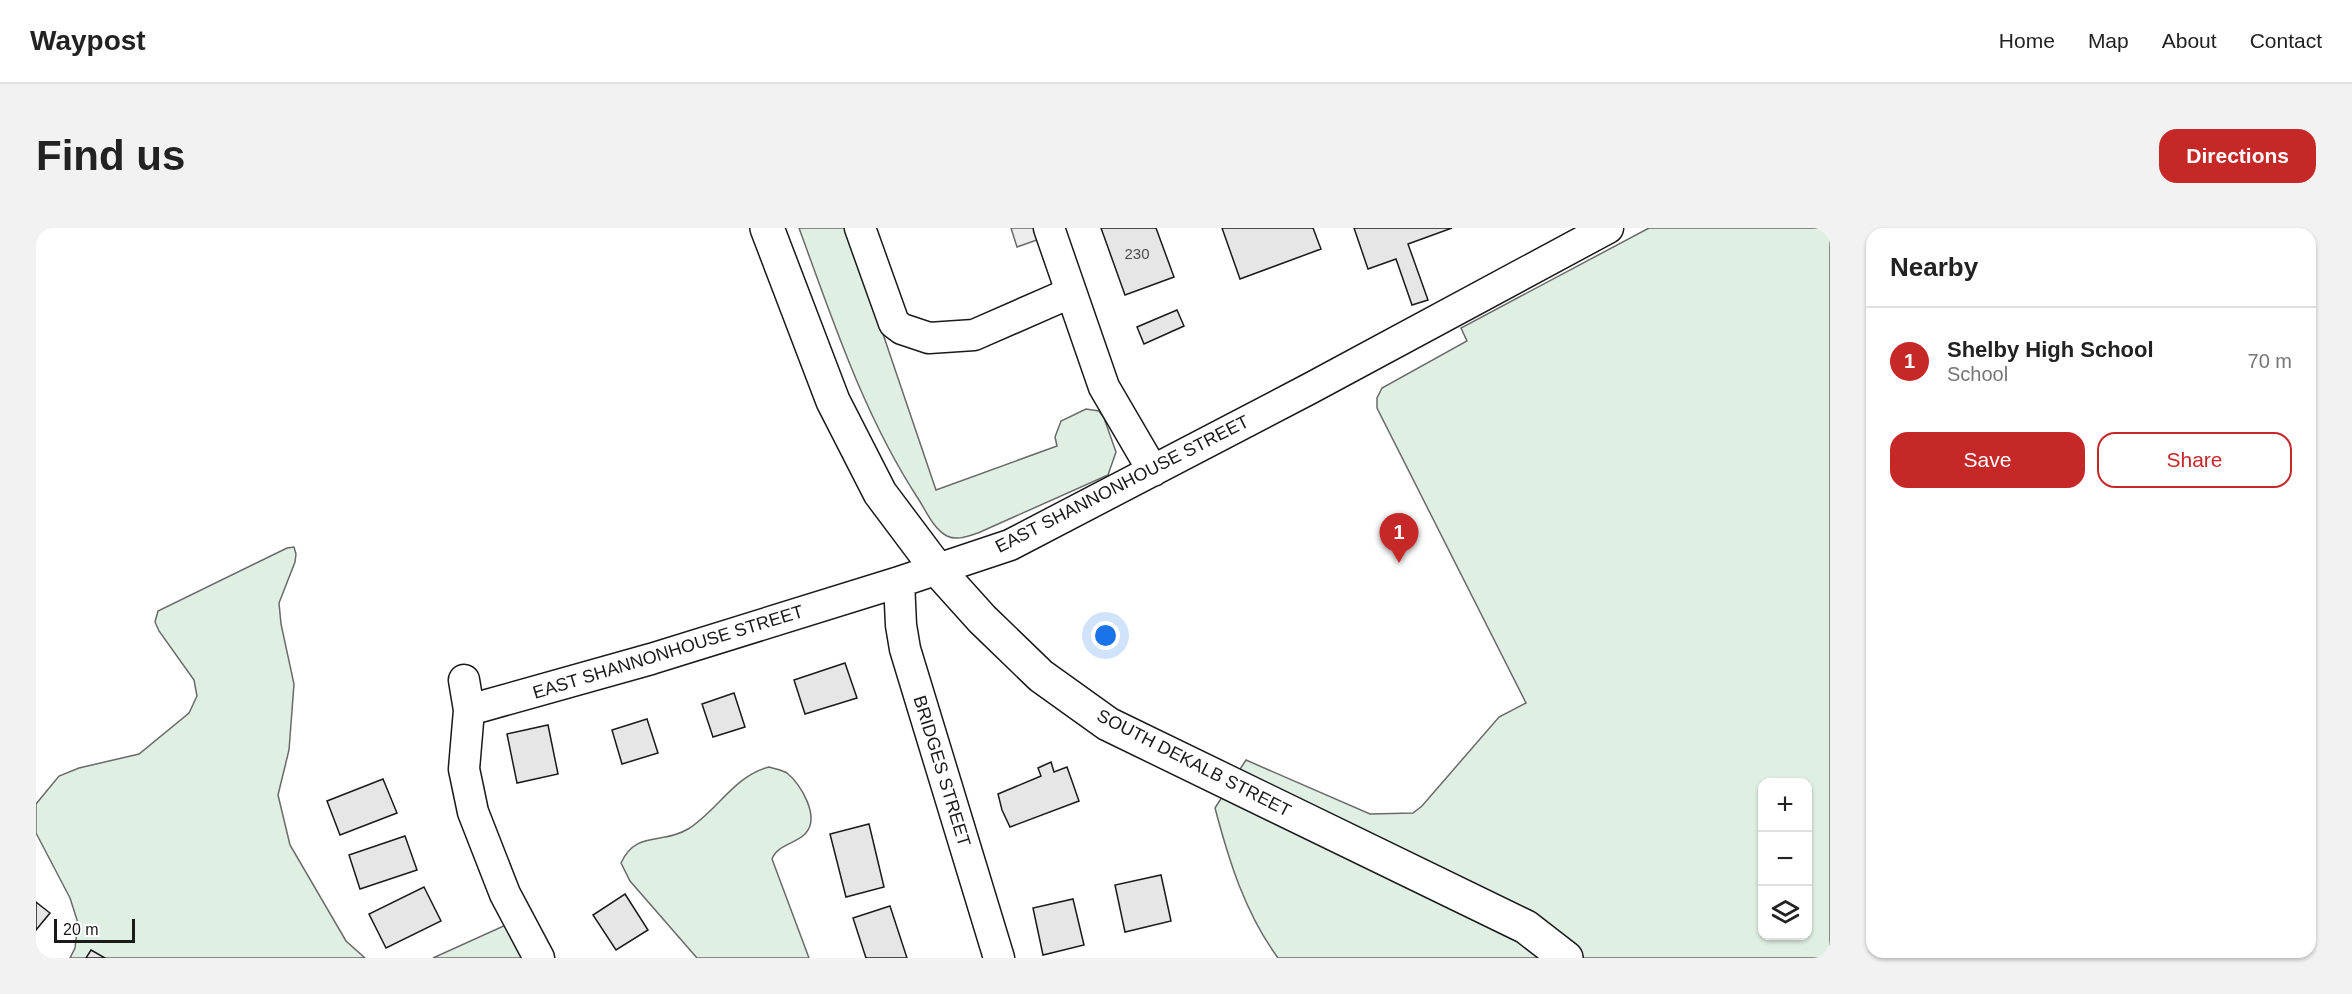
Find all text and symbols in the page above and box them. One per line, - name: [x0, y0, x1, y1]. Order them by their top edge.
- text: Waypost: [30, 25, 146, 56]
- text: Home: [1999, 29, 2055, 52]
- text: Map: [2088, 29, 2129, 52]
- text: About: [2162, 29, 2217, 52]
- text: Contact: [2250, 29, 2322, 52]
- button: Directions: [2159, 129, 2316, 183]
- text: Find us: [36, 132, 185, 179]
- house number: 230: [1124, 245, 1150, 262]
- text: Nearby: [1890, 252, 1978, 282]
- text: Shelby High School: [1947, 337, 2154, 362]
- text: 1: [1904, 350, 1915, 372]
- text: 70 m: [2248, 350, 2292, 372]
- text: School: [1947, 363, 2008, 385]
- street label: EAST SHANNONHOUSE STREET: [992, 411, 1252, 557]
- button: Save: [1890, 432, 2085, 488]
- button: Share: [2097, 432, 2292, 488]
- pin: 1: [1380, 514, 1418, 563]
- street label: EAST SHANNONHOUSE STREET: [530, 601, 806, 703]
- your location: [1091, 621, 1120, 650]
- street label: BRIDGES STREET: [909, 693, 975, 849]
- street label: SOUTH DEKALB STREET: [1094, 705, 1294, 821]
- map controls: [1758, 778, 1812, 940]
- button: +: [1758, 778, 1812, 832]
- button: −: [1758, 832, 1812, 886]
- button: layers: [1758, 886, 1812, 940]
- scale bar: [54, 916, 135, 944]
- text: 20 m: [63, 921, 99, 938]

